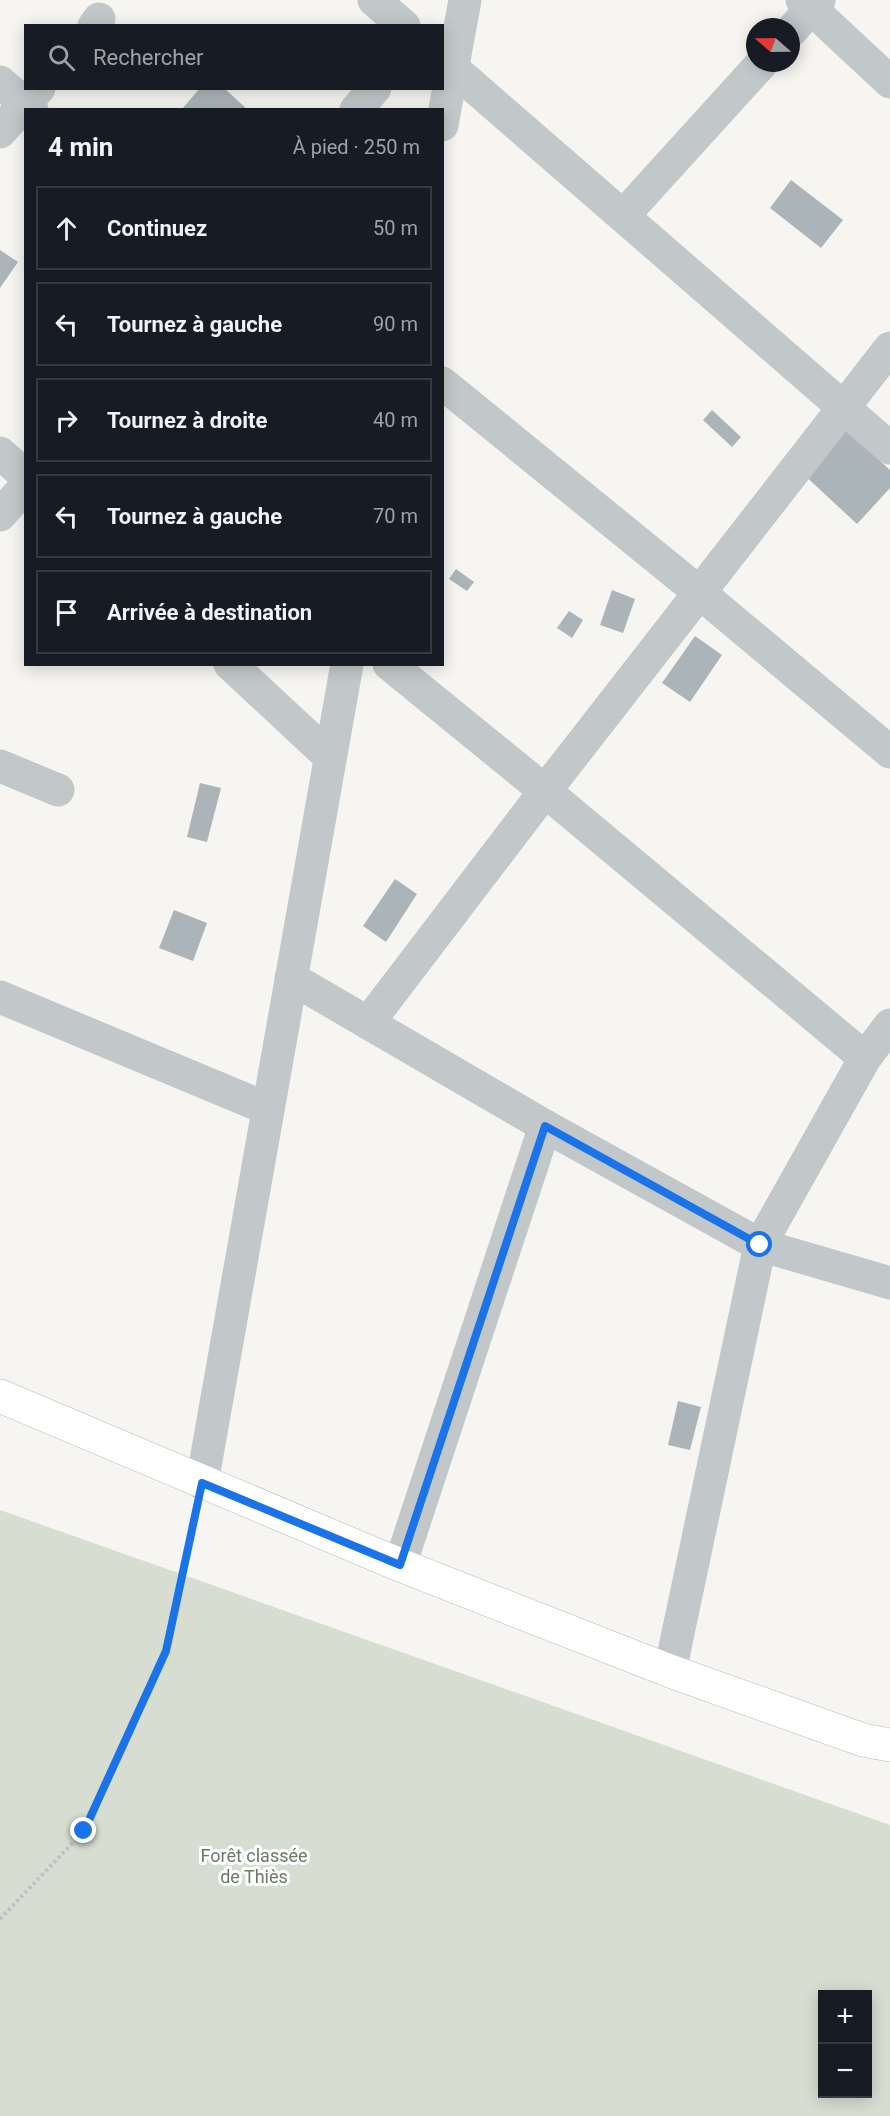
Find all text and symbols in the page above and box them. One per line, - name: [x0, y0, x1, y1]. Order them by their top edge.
- north arrow: [746, 18, 800, 72]
- search box: [24, 24, 444, 90]
- icon: search: [45, 41, 78, 74]
- text: Rechercher: [93, 45, 204, 70]
- text: 4 min: [48, 132, 113, 162]
- text: À pied · 250 m: [293, 135, 420, 159]
- icon: ahead: [50, 212, 83, 245]
- text: Continuez: [107, 216, 207, 241]
- text: 50 m: [373, 216, 418, 240]
- icon: left: [50, 308, 83, 341]
- text: Tournez à gauche: [107, 312, 282, 337]
- text: 90 m: [373, 312, 418, 336]
- icon: right: [50, 404, 83, 437]
- text: Tournez à droite: [107, 408, 267, 433]
- text: 40 m: [373, 408, 418, 432]
- icon: left: [50, 500, 83, 533]
- text: Tournez à gauche: [107, 504, 282, 529]
- text: 70 m: [373, 504, 418, 528]
- icon: arrive: [50, 596, 83, 629]
- text: Arrivée à destination: [107, 600, 312, 625]
- route start: [746, 1231, 772, 1257]
- route end: [70, 1817, 96, 1843]
- park label: Forêt classée de Thiès: [200, 1845, 308, 1887]
- map controls: [818, 1990, 872, 2098]
- button: +: [818, 1990, 872, 2044]
- button: −: [818, 2044, 872, 2098]

